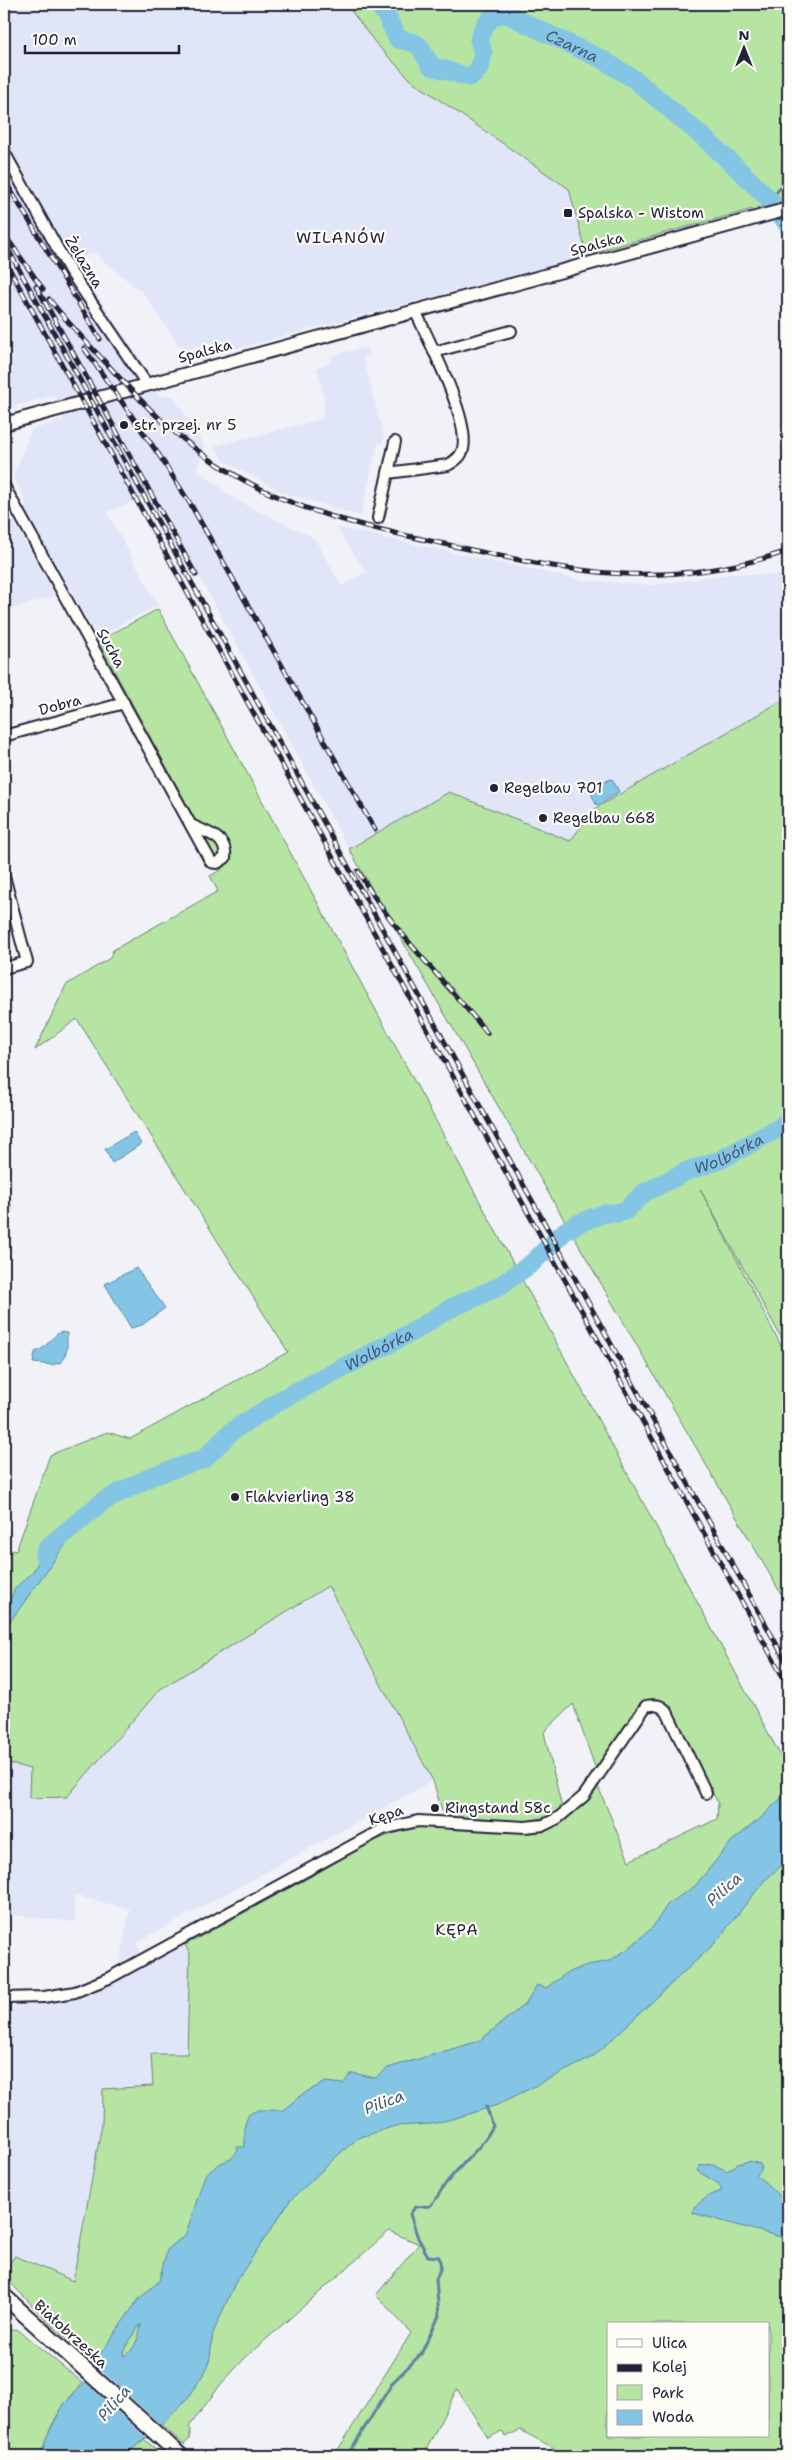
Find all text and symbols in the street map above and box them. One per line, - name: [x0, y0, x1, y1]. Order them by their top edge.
- scale bar: [25, 22, 179, 54]
- north arrow: [720, 22, 770, 72]
- water label: Czarna: [543, 24, 602, 67]
- text: N: [738, 26, 750, 44]
- text: 100 m: [32, 30, 77, 50]
- place label: Spalska - Wistom: [578, 203, 704, 223]
- marker: Spalska - Wistom: [562, 207, 574, 219]
- district label: WILANÓW: [296, 227, 386, 248]
- street label: Spalska: [568, 227, 627, 261]
- street label: Żelazna: [60, 232, 108, 292]
- street label: Spalska: [176, 334, 235, 368]
- place label: str. przej. nr 5: [134, 415, 236, 435]
- marker: str. przej. nr 5: [118, 419, 130, 431]
- street label: Sucha: [92, 625, 130, 672]
- street label: Dobra: [37, 690, 84, 720]
- place label: Regelbau 701: [504, 778, 602, 798]
- marker: Regelbau 701: [488, 782, 500, 794]
- place label: Regelbau 668: [553, 808, 656, 828]
- marker: Regelbau 668: [537, 812, 549, 824]
- water label: Wolbórka: [691, 1128, 767, 1179]
- water label: Wolbórka: [341, 1323, 417, 1376]
- place label: Flakvierling 38: [245, 1487, 355, 1507]
- marker: Flakvierling 38: [229, 1491, 241, 1503]
- place label: Ringstand 58c: [445, 1798, 551, 1818]
- street label: Kępa: [366, 1800, 407, 1830]
- marker: Ringstand 58c: [429, 1802, 441, 1814]
- water label: Pilica: [702, 1867, 746, 1911]
- district label: KĘPA: [435, 1919, 479, 1940]
- water label: Pilica: [361, 2085, 407, 2119]
- street label: Białobrzeska: [30, 2295, 113, 2373]
- legend: [607, 2322, 770, 2438]
- text: Ulica: [652, 2333, 688, 2353]
- text: Kolej: [652, 2357, 687, 2377]
- water label: Pilica: [93, 2381, 135, 2425]
- text: Park: [652, 2383, 684, 2403]
- text: Woda: [652, 2407, 694, 2427]

